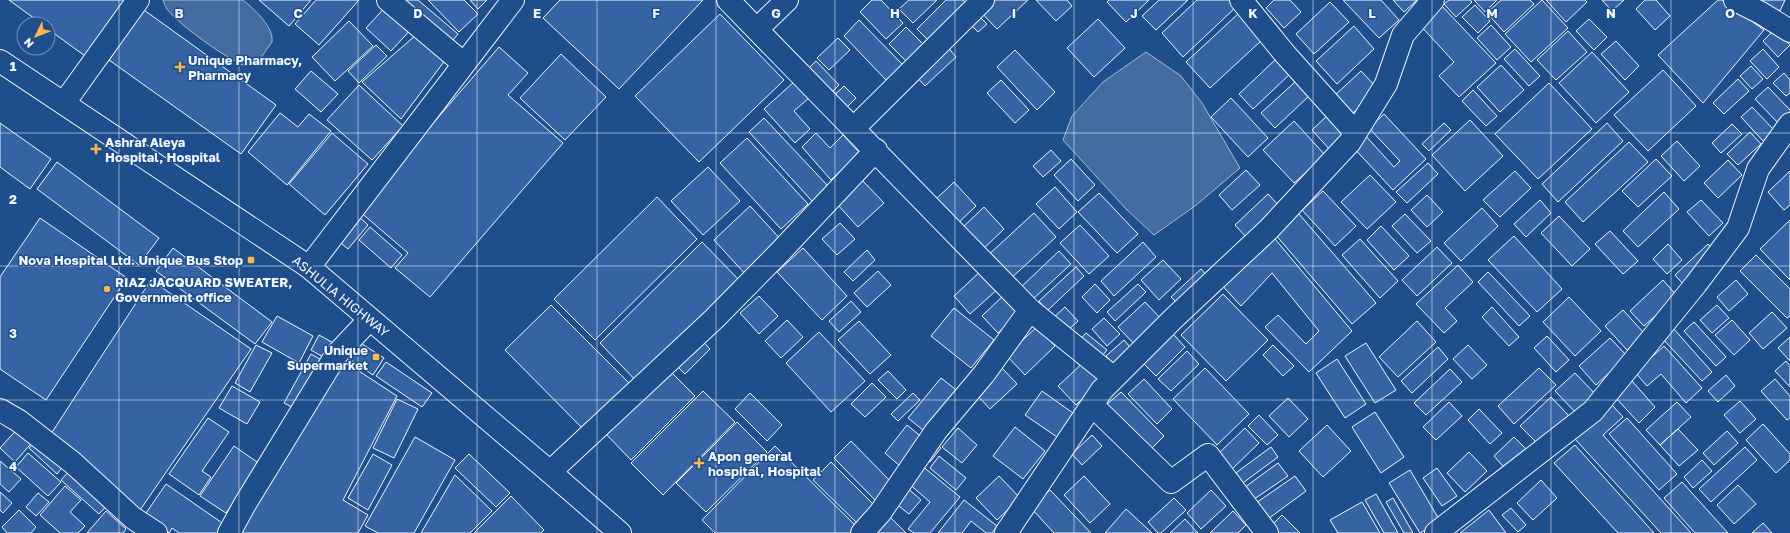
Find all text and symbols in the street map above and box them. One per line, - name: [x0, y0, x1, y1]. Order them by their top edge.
- text: B: [174, 5, 184, 21]
- text: C: [293, 5, 303, 21]
- text: D: [413, 5, 423, 21]
- text: E: [533, 5, 541, 21]
- text: F: [652, 5, 660, 21]
- text: G: [771, 5, 781, 21]
- text: H: [890, 5, 900, 21]
- text: I: [1012, 5, 1016, 21]
- text: J: [1130, 5, 1138, 21]
- text: K: [1248, 5, 1258, 21]
- text: L: [1368, 5, 1376, 21]
- text: M: [1486, 5, 1498, 21]
- text: N: [1606, 5, 1616, 21]
- text: O: [1725, 5, 1735, 21]
- north arrow: [16, 16, 56, 56]
- text: N: [21, 36, 36, 51]
- place label: Unique Pharmacy, Pharmacy: [188, 52, 302, 83]
- text: 1: [10, 58, 17, 74]
- marker: Unique Pharmacy, Pharmacy: [175, 62, 185, 72]
- place label: Ashraf Aleya Hospital, Hospital: [105, 134, 221, 165]
- marker: Ashraf Aleya Hospital, Hospital: [90, 143, 102, 155]
- text: 2: [9, 191, 17, 207]
- place label: Nova Hospital Ltd. Unique Bus Stop: [18, 252, 243, 268]
- street label: ASHULIA HIGHWAY: [289, 252, 393, 340]
- marker: Nova Hospital Ltd. Unique Bus Stop: [246, 255, 256, 265]
- place label: RIAZ JACQUARD SWEATER, Government office: [115, 274, 292, 305]
- marker: RIAZ JACQUARD SWEATER, Government office: [102, 284, 112, 294]
- text: 3: [9, 325, 17, 341]
- place label: Unique Supermarket: [287, 342, 368, 373]
- marker: Unique Supermarket: [371, 352, 381, 362]
- place label: Apon general hospital, Hospital: [708, 448, 822, 479]
- marker: Apon general hospital, Hospital: [693, 457, 705, 469]
- text: 4: [9, 458, 17, 474]

